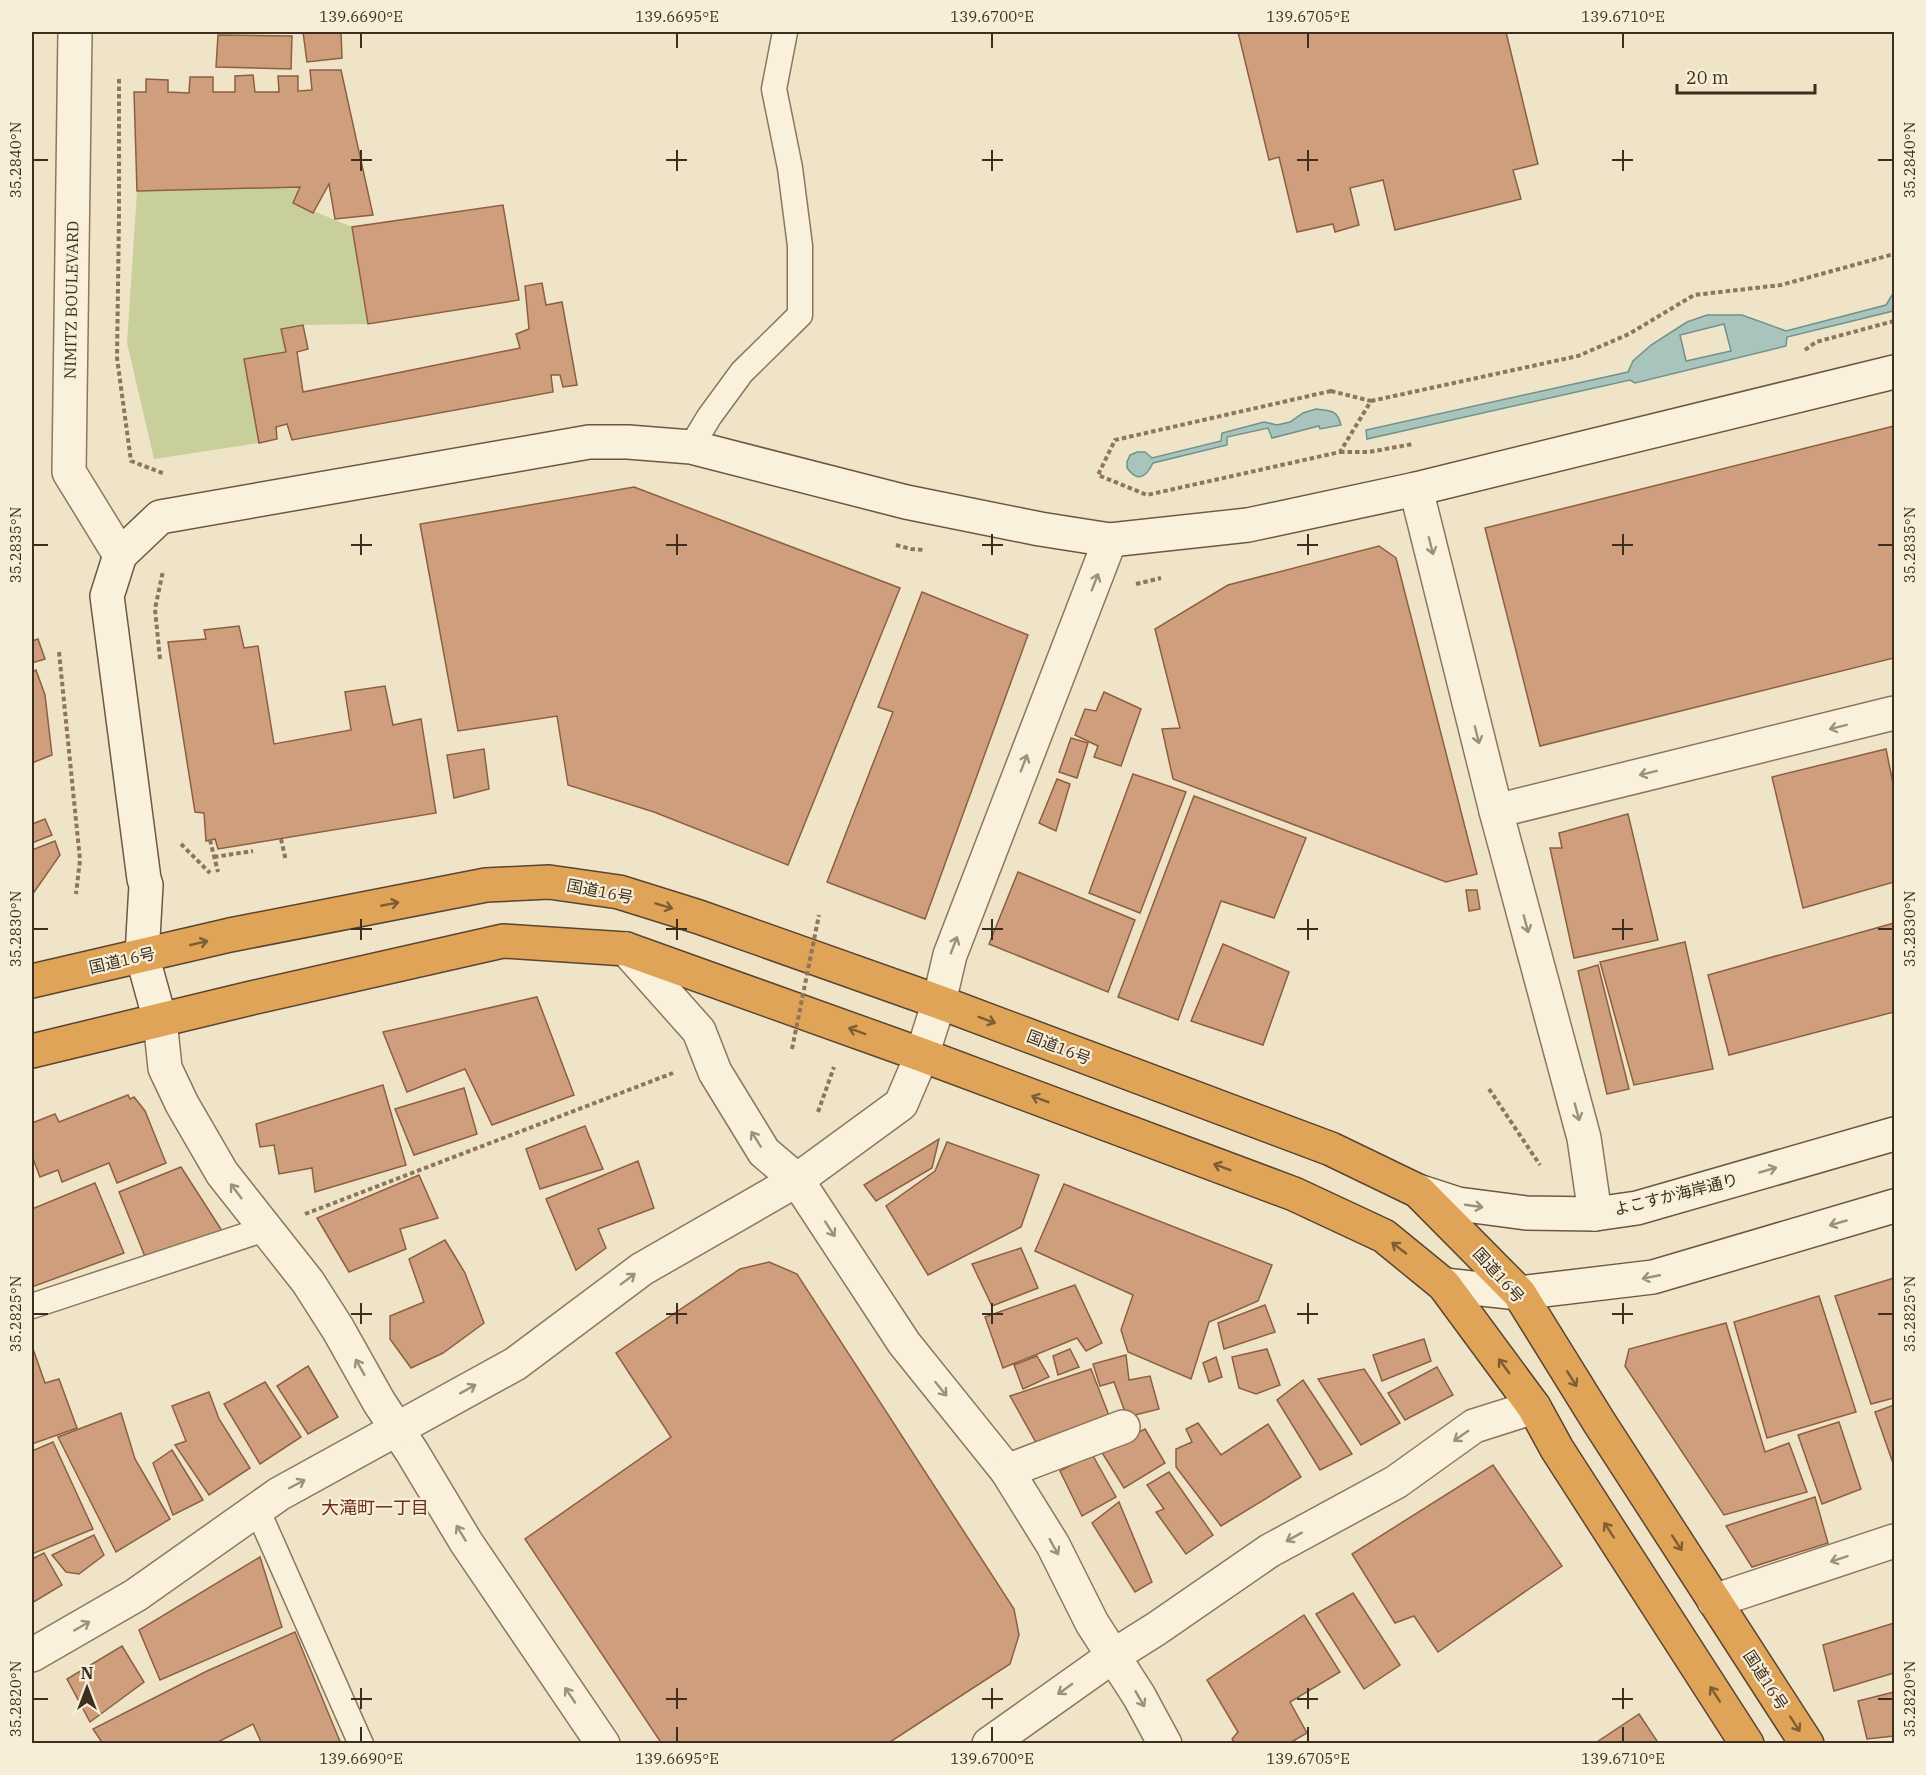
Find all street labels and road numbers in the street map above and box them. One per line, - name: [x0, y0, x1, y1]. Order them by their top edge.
- street label: NIMITZ BOULEVARD: [60, 221, 82, 379]
- street label: 国道16号: [565, 875, 635, 907]
- street label: 国道16号: [87, 943, 157, 977]
- street label: 国道16号: [1024, 1026, 1094, 1068]
- street label: よこすか海岸通り: [1612, 1169, 1740, 1219]
- street label: 国道16号: [1469, 1243, 1529, 1307]
- street label: 国道16号: [1739, 1646, 1793, 1714]

